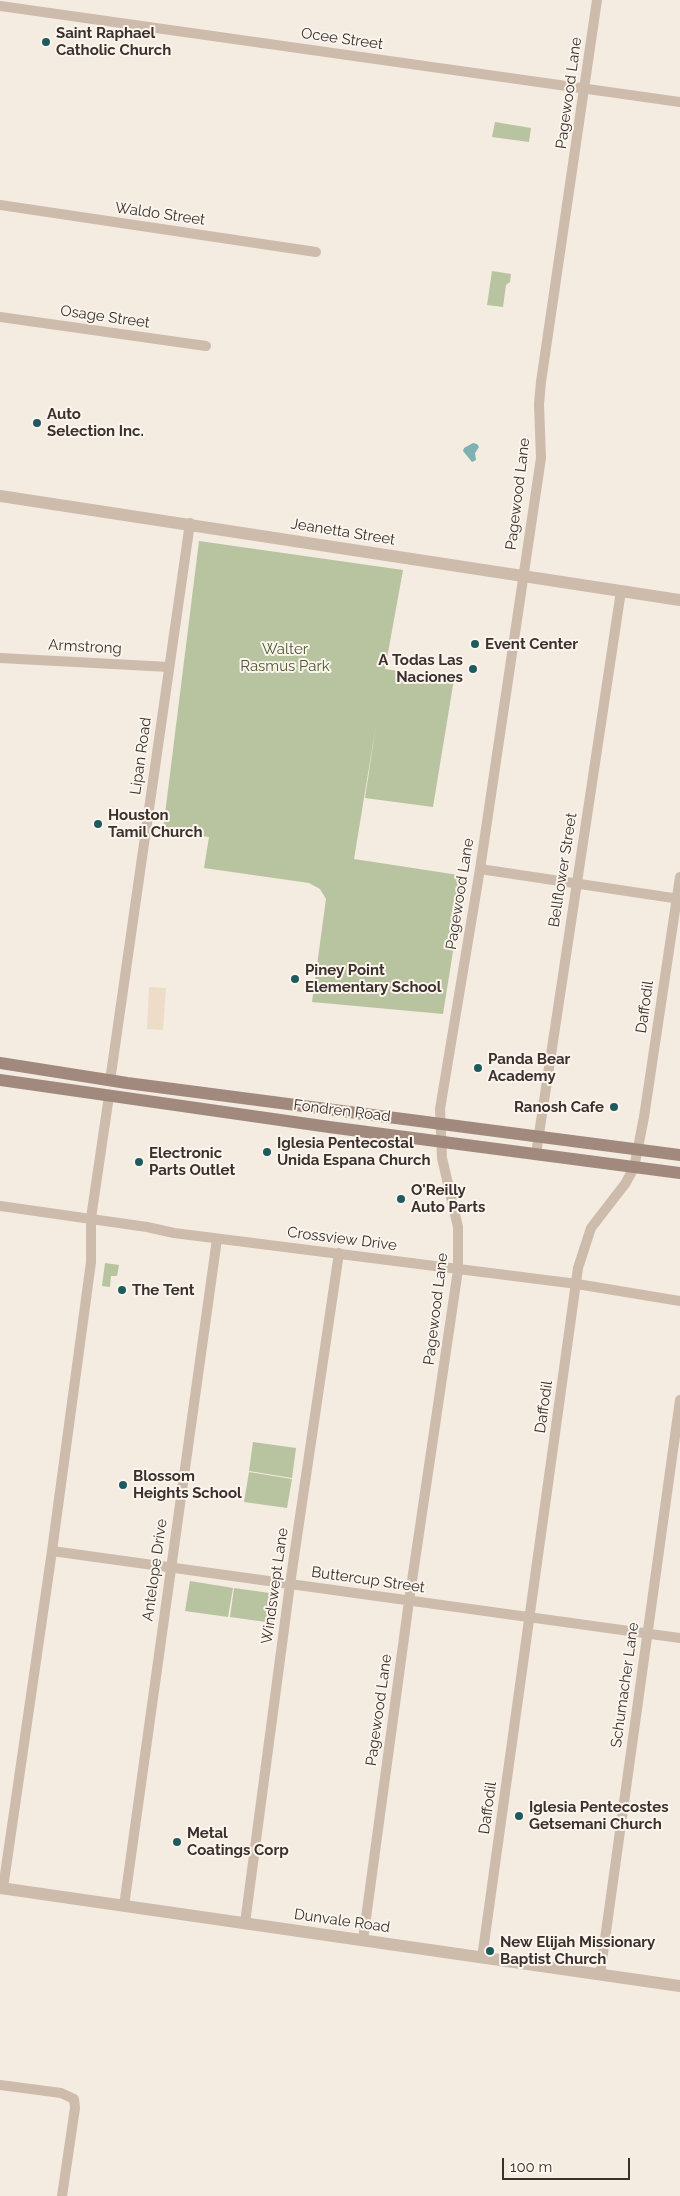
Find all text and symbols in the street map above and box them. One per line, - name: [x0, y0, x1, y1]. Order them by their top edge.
- place label: Saint Raphael Catholic Church: [56, 24, 171, 59]
- street label: Ocee Street: [300, 24, 384, 54]
- marker: Saint Raphael Catholic Church: [40, 36, 52, 48]
- street label: Pagewood Lane: [552, 36, 586, 150]
- street label: Waldo Street: [114, 199, 206, 229]
- street label: Osage Street: [59, 302, 151, 332]
- place label: Auto Selection Inc.: [47, 405, 144, 440]
- marker: Auto Selection Inc.: [31, 417, 43, 429]
- street label: Pagewood Lane: [502, 437, 534, 551]
- street label: Jeanetta Street: [290, 515, 396, 549]
- place label: Event Center: [485, 635, 578, 653]
- street label: Armstrong: [48, 636, 122, 658]
- marker: Event Center: [469, 638, 481, 650]
- park label: Walter Rasmus Park: [240, 640, 330, 675]
- place label: A Todas Las Naciones: [378, 651, 463, 686]
- marker: A Todas Las Naciones: [467, 663, 479, 675]
- street label: Lipan Road: [127, 716, 155, 796]
- place label: Houston Tamil Church: [108, 806, 203, 841]
- street label: Bellflower Street: [545, 811, 581, 929]
- marker: Houston Tamil Church: [92, 818, 104, 830]
- street label: Pagewood Lane: [442, 837, 478, 951]
- place label: Piney Point Elementary School: [305, 961, 441, 996]
- marker: Piney Point Elementary School: [289, 973, 301, 985]
- street label: Daffodil: [632, 980, 658, 1034]
- place label: Panda Bear Academy: [488, 1050, 570, 1085]
- marker: Panda Bear Academy: [472, 1062, 484, 1074]
- street label: Fondren Road: [292, 1096, 392, 1126]
- place label: Ranosh Cafe: [514, 1098, 604, 1116]
- marker: Ranosh Cafe: [608, 1101, 620, 1113]
- place label: Iglesia Pentecostal Unida Espana Church: [277, 1134, 431, 1169]
- place label: Electronic Parts Outlet: [149, 1144, 235, 1179]
- marker: Iglesia Pentecostal Unida Espana Church: [261, 1146, 273, 1158]
- marker: Electronic Parts Outlet: [133, 1156, 145, 1168]
- place label: O'Reilly Auto Parts: [411, 1181, 485, 1216]
- marker: O'Reilly Auto Parts: [395, 1193, 407, 1205]
- street label: Crossview Drive: [286, 1223, 398, 1255]
- street label: Pagewood Lane: [420, 1252, 452, 1366]
- place label: The Tent: [132, 1281, 194, 1299]
- marker: The Tent: [116, 1284, 128, 1296]
- street label: Daffodil: [531, 1380, 557, 1434]
- place label: Blossom Heights School: [133, 1467, 242, 1502]
- marker: Blossom Heights School: [117, 1479, 129, 1491]
- street label: Antelope Drive: [139, 1518, 171, 1622]
- street label: Windswept Lane: [258, 1527, 292, 1645]
- street label: Buttercup Street: [310, 1563, 426, 1597]
- street label: Schumacher Lane: [607, 1621, 643, 1749]
- street label: Pagewood Lane: [362, 1653, 396, 1767]
- street label: Daffodil: [475, 1781, 501, 1835]
- place label: Iglesia Pentecostes Getsemani Church: [529, 1798, 669, 1833]
- marker: Iglesia Pentecostes Getsemani Church: [513, 1810, 525, 1822]
- place label: Metal Coatings Corp: [187, 1824, 289, 1859]
- marker: Metal Coatings Corp: [171, 1836, 183, 1848]
- street label: Dunvale Road: [293, 1905, 391, 1937]
- place label: New Elijah Missionary Baptist Church: [500, 1933, 655, 1968]
- marker: New Elijah Missionary Baptist Church: [484, 1945, 496, 1957]
- scale bar: [505, 2148, 632, 2180]
- text: 100 m: [510, 2158, 552, 2176]

